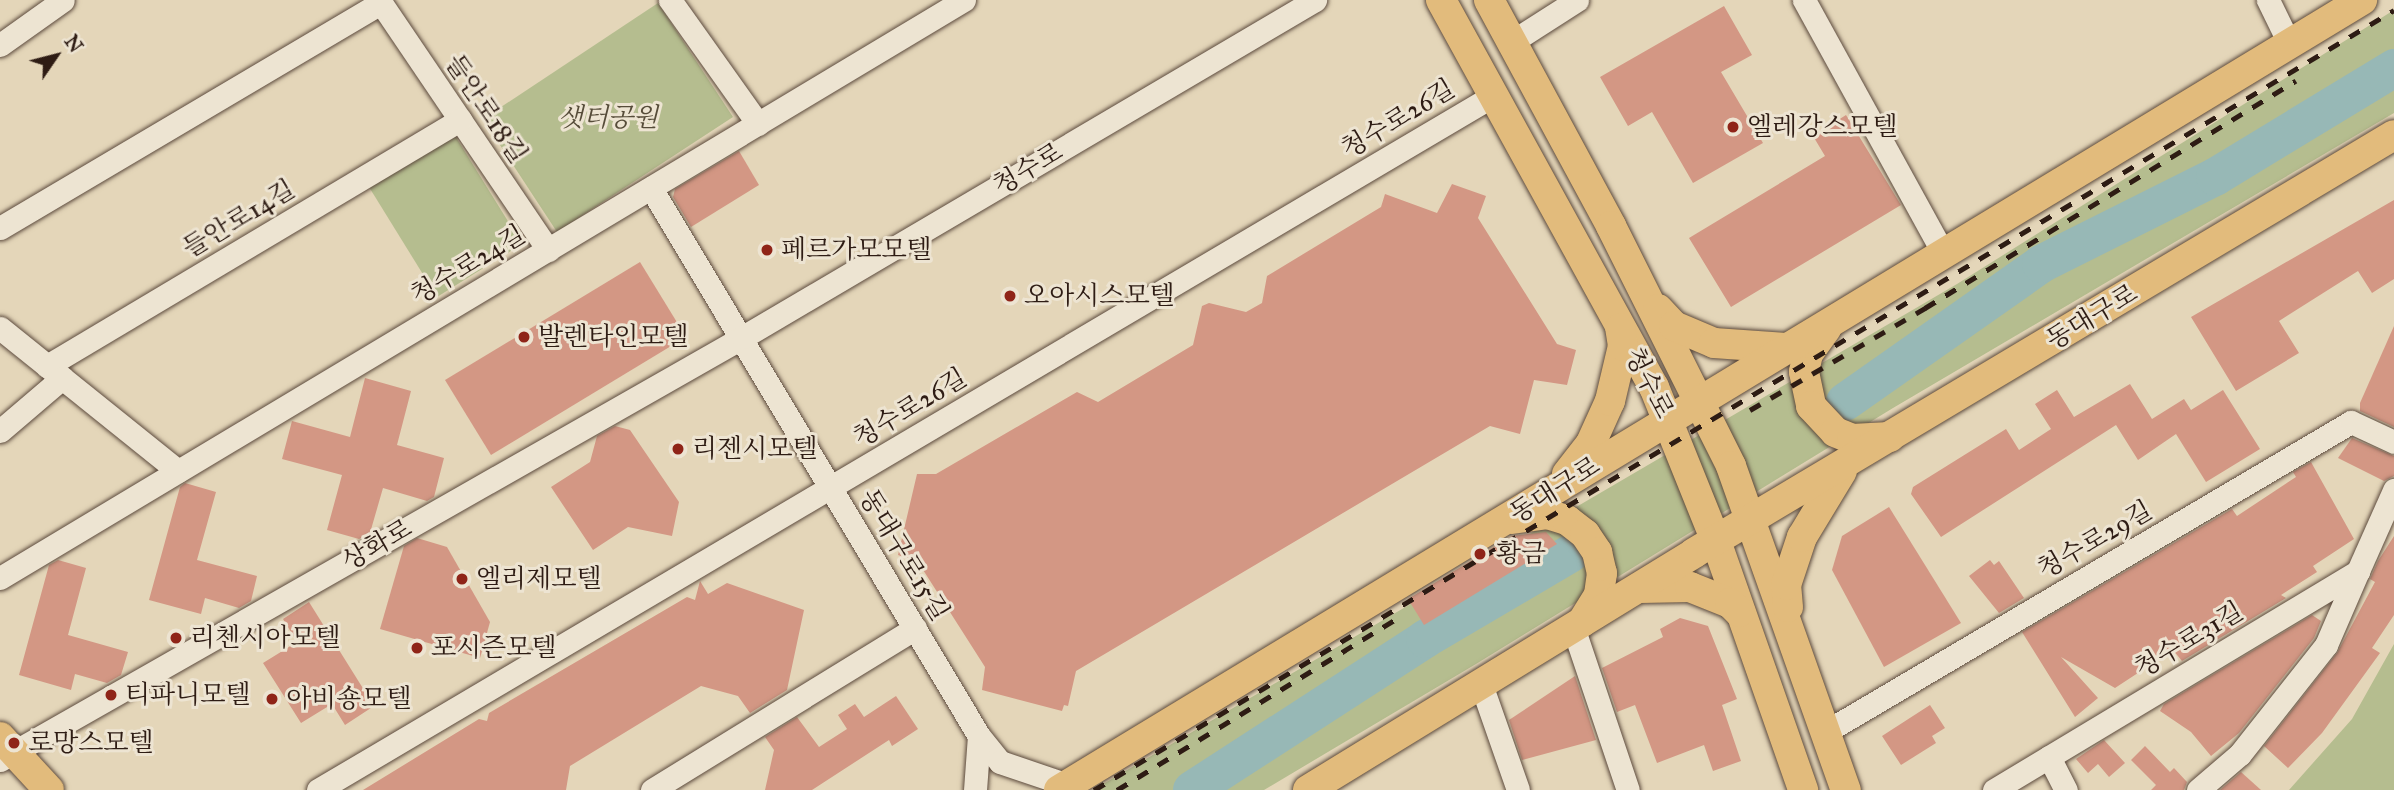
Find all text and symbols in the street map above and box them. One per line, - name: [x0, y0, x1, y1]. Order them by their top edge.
- north arrow: [21, 21, 91, 91]
- text: N: [60, 30, 88, 57]
- street label: 들안로18길: [438, 49, 534, 169]
- street label: 청수로26길: [1336, 73, 1460, 165]
- park label: 샛터공원: [558, 102, 658, 134]
- place label: 엘레강스모텔: [1747, 111, 1898, 143]
- marker: 엘레강스모텔: [1725, 119, 1741, 135]
- street label: 청수로: [988, 136, 1068, 202]
- street label: 들안로14길: [177, 173, 301, 265]
- street label: 청수로24길: [405, 219, 531, 311]
- place label: 페르가모모텔: [781, 234, 932, 266]
- marker: 페르가모모텔: [759, 242, 775, 258]
- street label: 동대구로: [2041, 278, 2143, 356]
- place label: 오아시스모텔: [1024, 280, 1175, 312]
- marker: 오아시스모텔: [1002, 288, 1018, 304]
- place label: 발렌타인모텔: [538, 321, 689, 353]
- marker: 발렌타인모텔: [516, 329, 532, 345]
- street label: 청수로: [1618, 342, 1680, 424]
- street label: 청수로26길: [848, 362, 972, 454]
- place label: 리젠시모텔: [692, 433, 818, 465]
- marker: 리젠시모텔: [670, 441, 686, 457]
- street label: 동대구로: [1504, 450, 1606, 530]
- street label: 동대구로15길: [853, 484, 955, 626]
- street label: 청수로29길: [2032, 495, 2158, 585]
- street label: 상화로: [337, 513, 417, 577]
- place label: 황금: [1496, 538, 1546, 570]
- marker: 황금: [1470, 544, 1490, 564]
- place label: 엘리제모텔: [476, 563, 602, 595]
- marker: 엘리제모텔: [454, 571, 470, 587]
- street label: 청수로31길: [2129, 595, 2249, 685]
- place label: 리첸시아모텔: [190, 622, 341, 654]
- marker: 리첸시아모텔: [168, 630, 184, 646]
- place label: 포시즌모텔: [431, 632, 557, 664]
- marker: 포시즌모텔: [409, 640, 425, 656]
- place label: 티파니모텔: [125, 679, 251, 711]
- place label: 아비숑모텔: [286, 683, 412, 715]
- marker: 티파니모텔: [103, 687, 119, 703]
- marker: 아비숑모텔: [264, 691, 280, 707]
- place label: 로망스모텔: [28, 727, 154, 759]
- marker: 로망스모텔: [6, 735, 22, 751]

